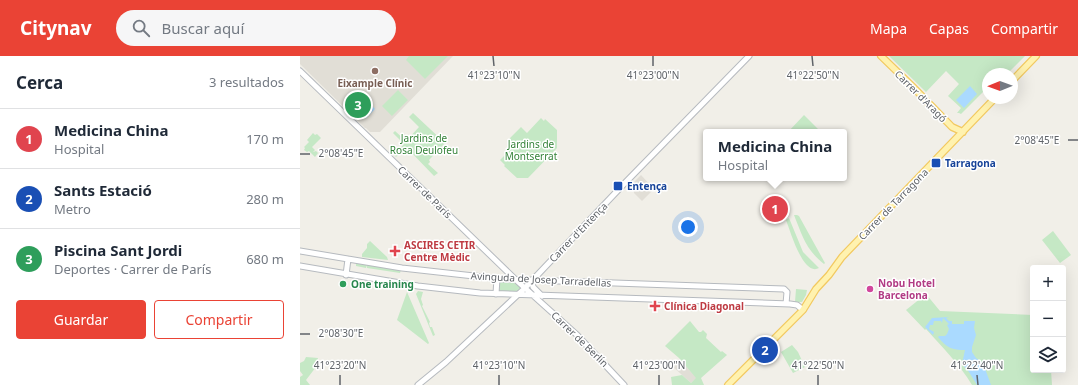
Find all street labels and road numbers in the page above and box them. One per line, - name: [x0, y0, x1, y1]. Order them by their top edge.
- street label: Carrer d'Aragó: [892, 67, 950, 125]
- street label: Carrer de París: [395, 163, 455, 221]
- street label: Carrer de Tarragona: [855, 165, 931, 243]
- street label: Carrer d'Entença: [546, 199, 610, 265]
- street label: Avinguda de Josep Tarradellas: [470, 268, 612, 290]
- street label: Carrer de Berlín: [548, 308, 612, 370]

